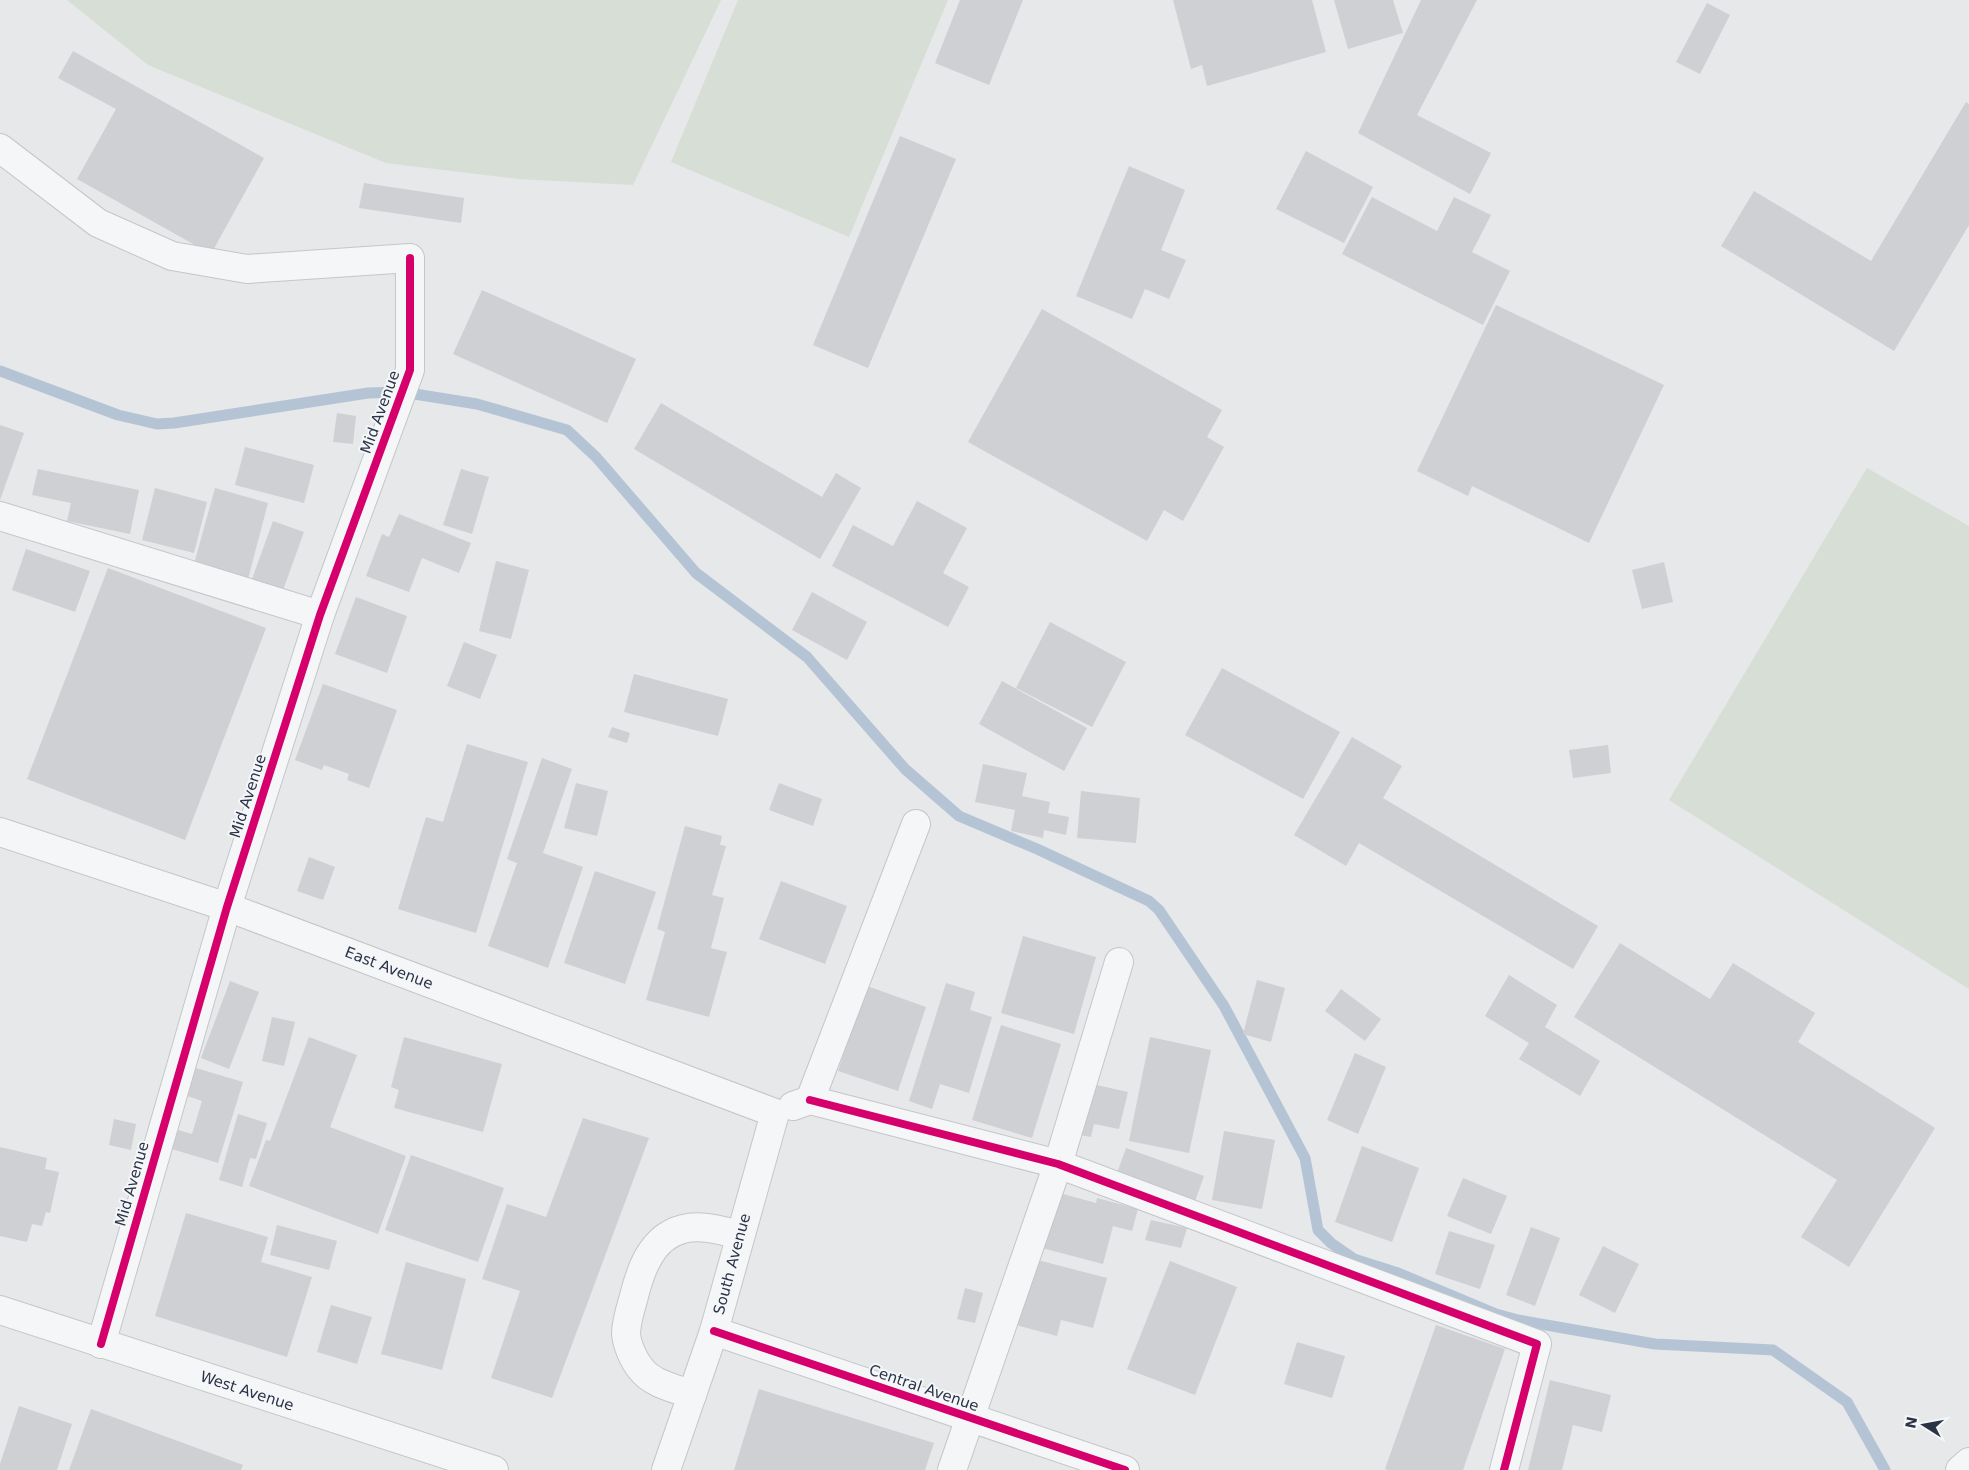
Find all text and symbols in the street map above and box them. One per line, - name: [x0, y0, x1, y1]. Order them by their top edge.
- street label: Mid Avenue: [357, 368, 403, 456]
- street label: Mid Avenue: [226, 752, 270, 840]
- street label: East Avenue: [342, 943, 436, 993]
- street label: Mid Avenue: [111, 1140, 153, 1228]
- street label: South Avenue: [710, 1211, 754, 1317]
- street label: Central Avenue: [867, 1361, 981, 1415]
- street label: West Avenue: [198, 1367, 296, 1415]
- north arrow: [1899, 1400, 1949, 1450]
- text: N: [1902, 1415, 1920, 1430]

